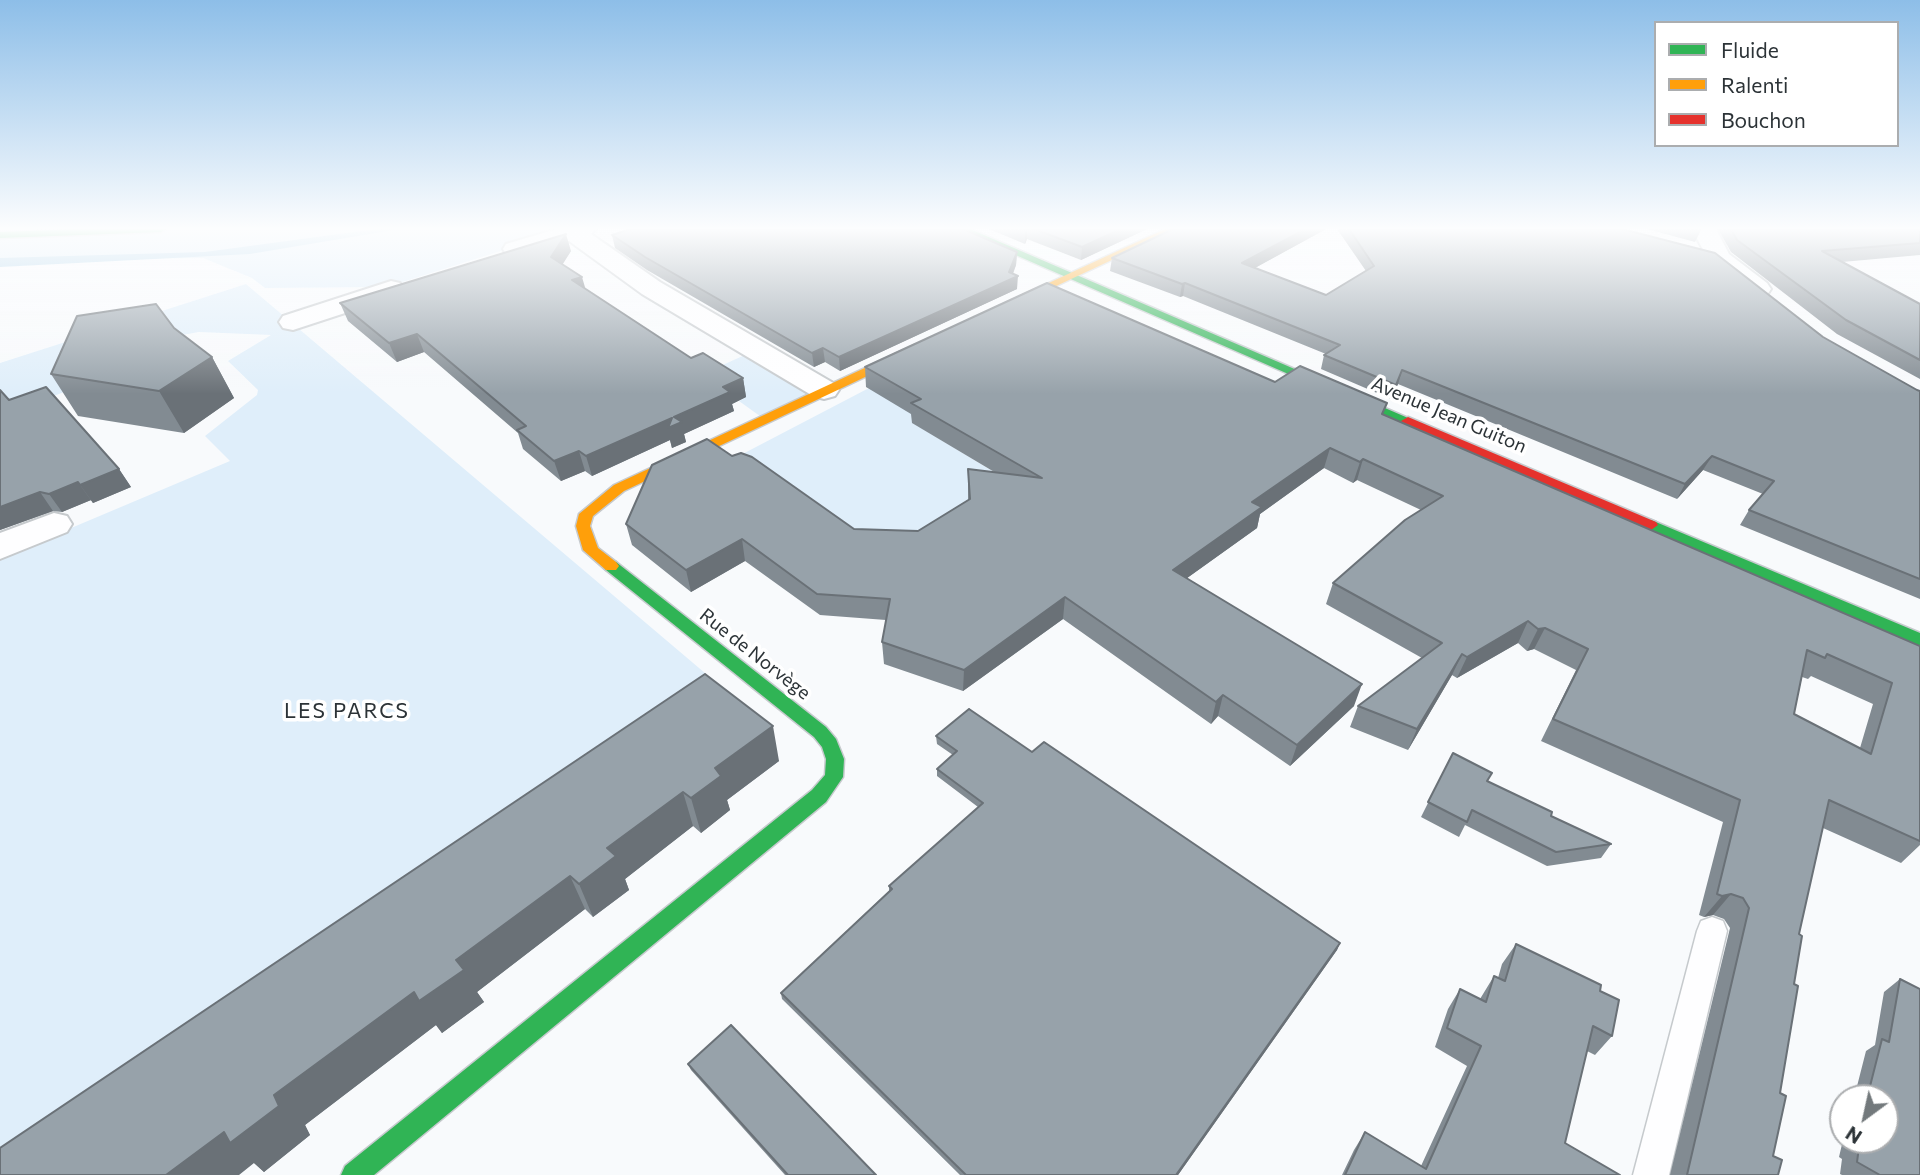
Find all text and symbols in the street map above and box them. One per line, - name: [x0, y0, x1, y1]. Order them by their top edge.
- legend: [1654, 21, 1899, 147]
- text: Fluide: [1721, 37, 1779, 62]
- text: Ralenti: [1721, 72, 1788, 97]
- text: Bouchon: [1721, 107, 1806, 132]
- street label: Avenue Jean Guiton: [1368, 372, 1530, 458]
- street label: Rue de Norvège: [695, 604, 815, 704]
- district label: LES PARCS: [285, 698, 409, 724]
- north arrow: [1829, 1084, 1899, 1154]
- text: N: [1841, 1122, 1866, 1149]

